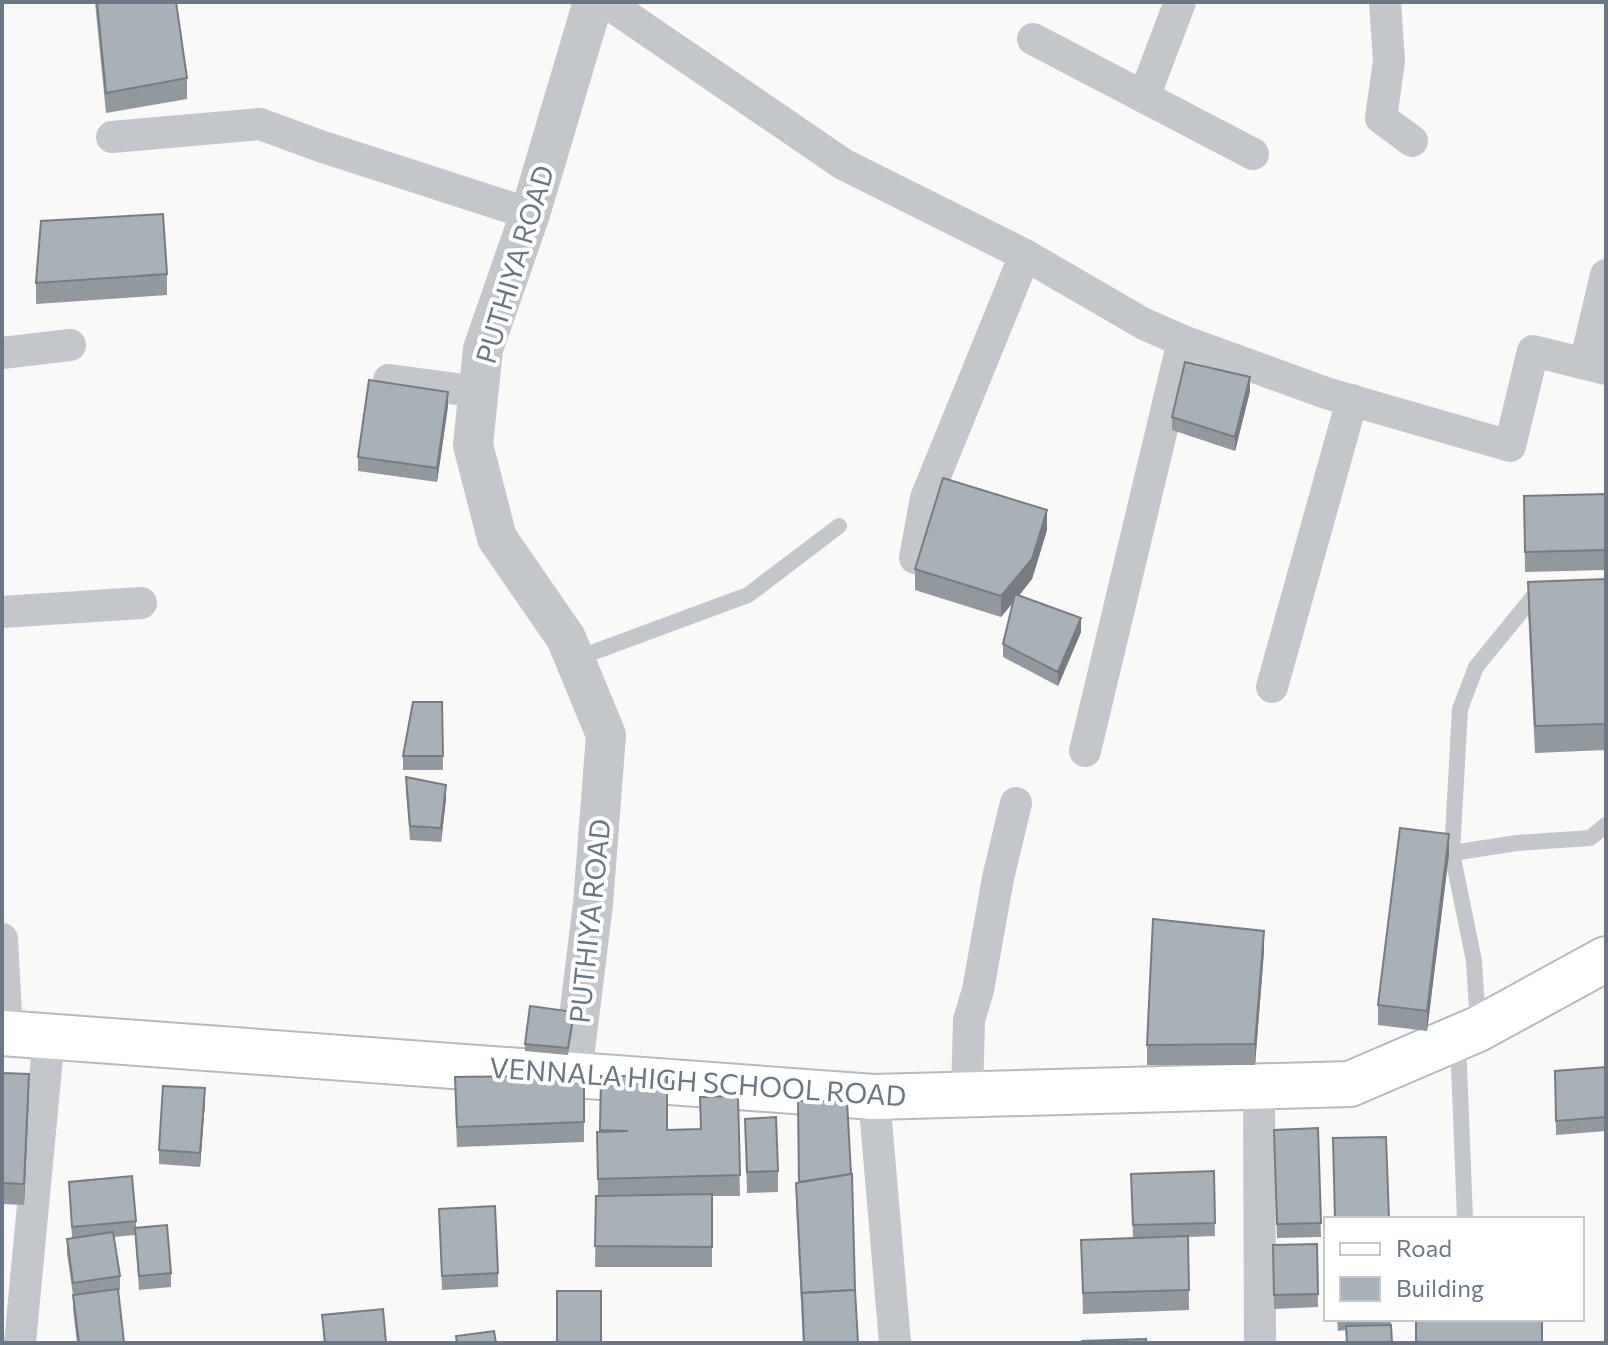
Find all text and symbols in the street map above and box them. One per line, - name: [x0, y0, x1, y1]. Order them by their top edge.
- street label: PUTHIYA ROAD: [468, 161, 560, 367]
- street label: PUTHIYA ROAD: [561, 817, 617, 1025]
- street label: VENNALA HIGH SCHOOL ROAD: [488, 1049, 908, 1113]
- legend: [1324, 1217, 1584, 1321]
- text: Road: [1396, 1233, 1452, 1262]
- text: Building: [1396, 1273, 1484, 1302]

